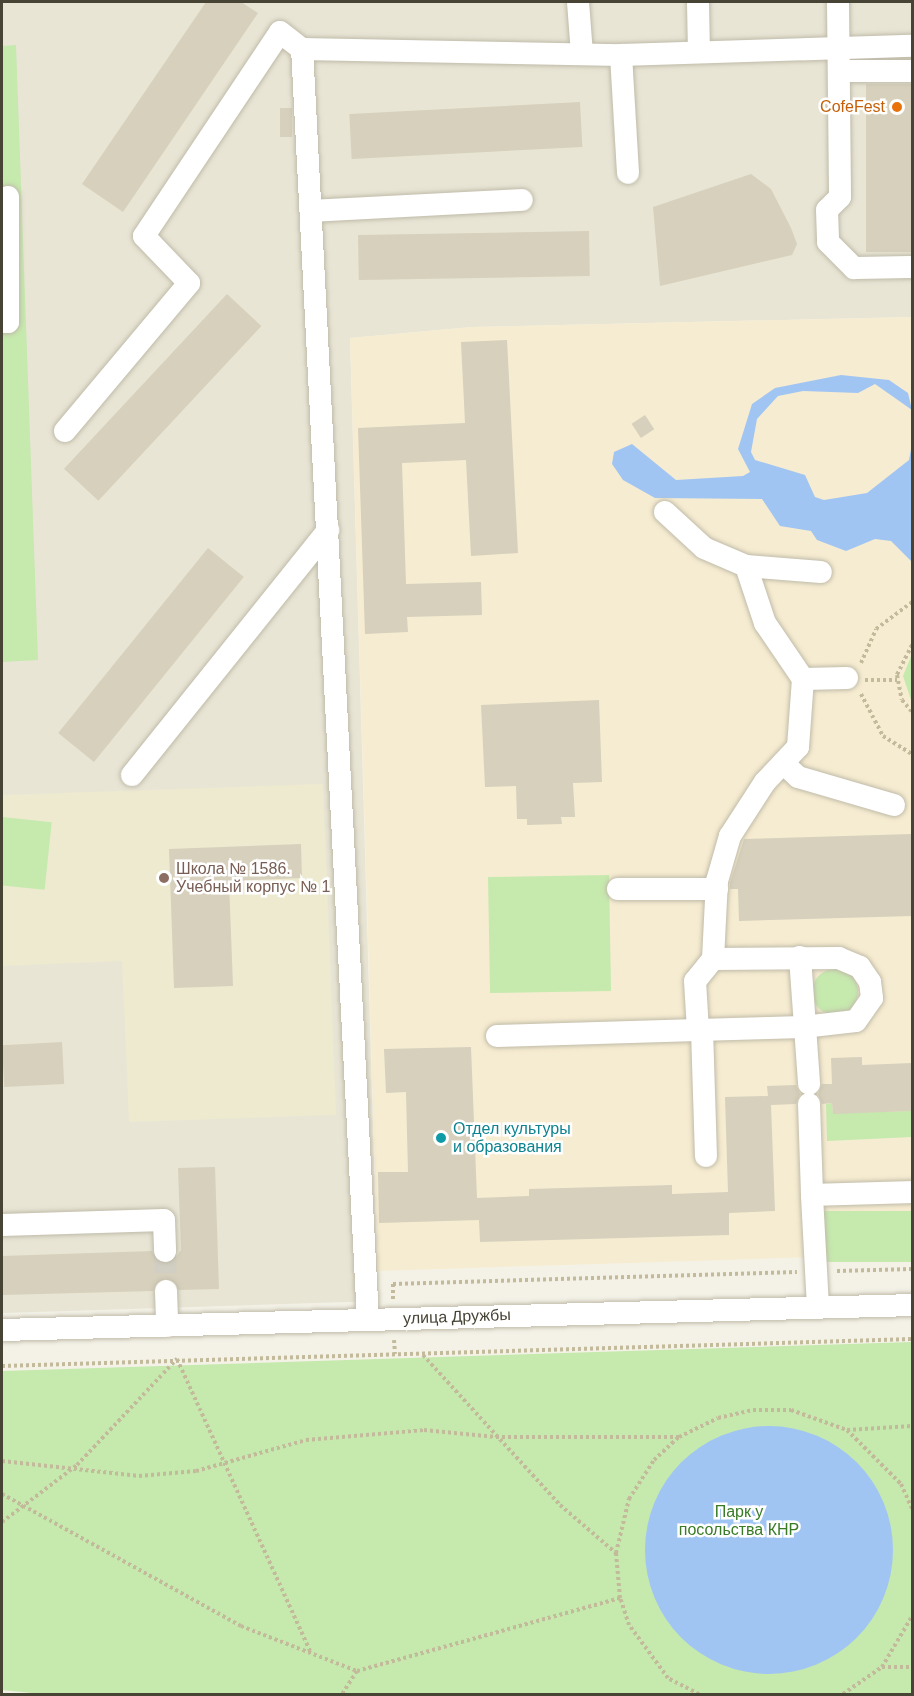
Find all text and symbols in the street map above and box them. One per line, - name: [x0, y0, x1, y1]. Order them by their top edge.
- place label: CofeFest: [820, 97, 885, 117]
- marker: CofeFest: [890, 100, 904, 114]
- place label: Школа № 1586. Учебный корпус № 1: [176, 859, 331, 897]
- marker: Школа № 1586. Учебный корпус № 1: [157, 871, 171, 885]
- place label: Отдел культуры и образования: [453, 1119, 571, 1157]
- marker: Отдел культуры и образования: [434, 1131, 448, 1145]
- street label: улица Дружбы: [403, 1306, 511, 1328]
- park label: Парк у посольства КНР: [679, 1502, 799, 1540]

